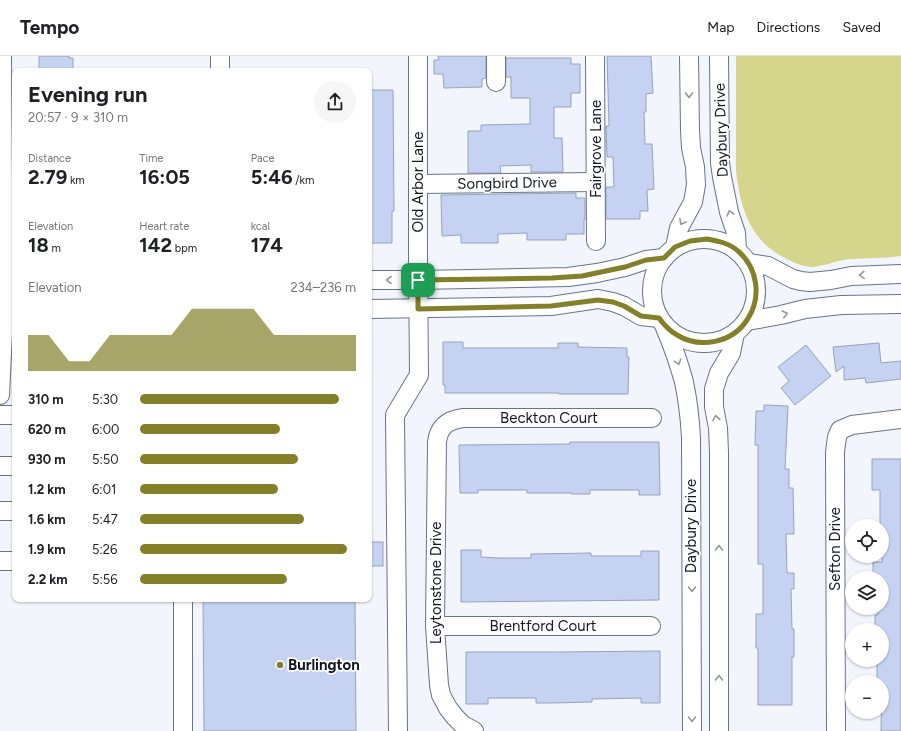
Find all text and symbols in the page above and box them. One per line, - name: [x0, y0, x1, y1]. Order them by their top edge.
- text: Tempo: [20, 16, 79, 39]
- text: Map: [707, 19, 735, 36]
- text: Directions: [757, 19, 820, 36]
- text: Saved: [842, 19, 881, 36]
- text: Evening run: [28, 81, 148, 108]
- button: share: [314, 81, 356, 123]
- street label: Daybury Drive: [710, 83, 732, 177]
- one-way arrow: [685, 92, 693, 98]
- street label: Fairgrove Lane: [587, 100, 605, 198]
- text: 20:57 · 9 × 310 m: [28, 110, 128, 125]
- street label: Old Arbor Lane: [409, 132, 427, 232]
- text: Distance: [28, 152, 71, 165]
- text: Time: [139, 152, 163, 165]
- text: Pace: [251, 152, 274, 165]
- text: 2.79: [28, 165, 67, 189]
- text: 16:05: [139, 165, 190, 189]
- text: 5:46: [251, 165, 293, 189]
- street label: Songbird Drive: [457, 173, 557, 193]
- text: km: [67, 174, 85, 187]
- text: /km: [293, 174, 314, 187]
- one-way arrow: [726, 209, 735, 216]
- one-way arrow: [680, 217, 687, 225]
- text: Elevation: [28, 220, 73, 233]
- text: Heart rate: [139, 220, 189, 233]
- text: kcal: [251, 220, 270, 233]
- text: 18: [28, 233, 49, 257]
- text: 142: [139, 233, 172, 257]
- text: 174: [251, 233, 283, 257]
- text: m: [49, 242, 61, 255]
- text: bpm: [172, 242, 197, 255]
- pin: [401, 263, 435, 297]
- icon: arrive: [407, 269, 429, 291]
- one-way arrow: [859, 271, 865, 279]
- one-way arrow: [386, 276, 392, 284]
- text: Elevation: [28, 280, 81, 295]
- text: 234–236 m: [290, 280, 356, 295]
- one-way arrow: [782, 310, 788, 318]
- one-way arrow: [673, 358, 682, 365]
- text: 310 m: [28, 392, 64, 407]
- text: 5:30: [92, 392, 118, 407]
- street label: Beckton Court: [500, 409, 598, 427]
- one-way arrow: [712, 415, 721, 421]
- text: 620 m: [28, 422, 66, 437]
- text: 6:00: [92, 422, 119, 437]
- text: 930 m: [28, 452, 66, 467]
- text: 5:50: [92, 452, 119, 467]
- street label: Daybury Drive: [682, 479, 700, 573]
- text: 1.2 km: [28, 482, 66, 497]
- text: 6:01: [92, 482, 116, 497]
- street label: Sefton Drive: [826, 507, 844, 591]
- text: 1.6 km: [28, 512, 66, 527]
- text: 5:47: [92, 512, 118, 527]
- map controls: [845, 519, 889, 719]
- button: locate: [845, 519, 889, 563]
- street label: Leytonstone Drive: [427, 522, 445, 644]
- text: 1.9 km: [28, 542, 66, 557]
- text: 5:26: [92, 542, 117, 557]
- one-way arrow: [715, 545, 723, 551]
- button: layers: [845, 571, 889, 615]
- text: 2.2 km: [28, 572, 68, 587]
- text: 5:56: [92, 572, 118, 587]
- one-way arrow: [688, 586, 696, 592]
- street label: Brentford Court: [490, 617, 597, 635]
- button: +: [845, 623, 889, 667]
- place label: Burlington: [288, 656, 360, 674]
- marker: Burlington: [275, 660, 285, 670]
- one-way arrow: [715, 675, 723, 681]
- button: −: [845, 675, 889, 719]
- one-way arrow: [688, 716, 696, 722]

